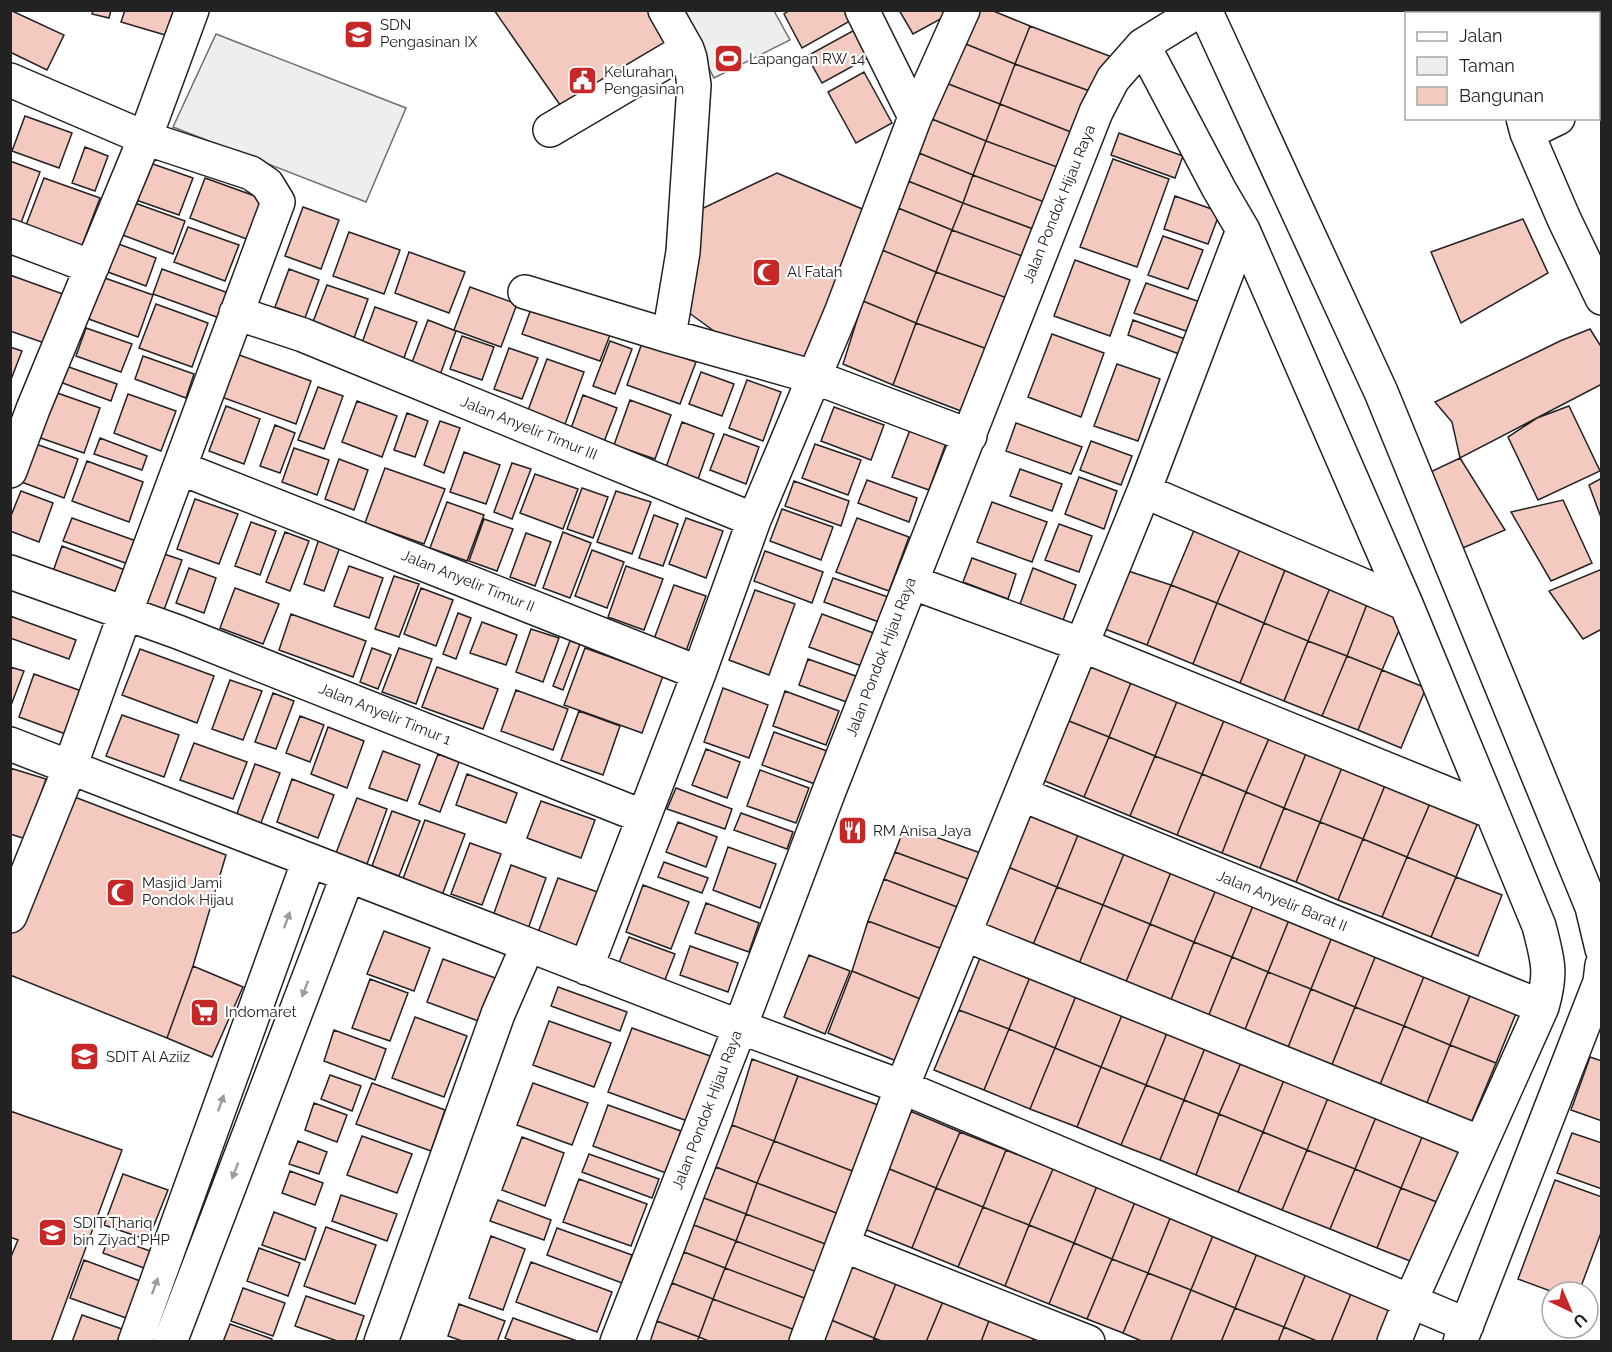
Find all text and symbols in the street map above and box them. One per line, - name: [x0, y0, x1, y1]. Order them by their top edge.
- legend: [1405, 12, 1600, 120]
- place label: SDN Pengasinan IX: [380, 16, 478, 51]
- school or university icon: SDN Pengasinan IX: [343, 18, 375, 50]
- text: Jalan: [1459, 25, 1503, 46]
- sports icon: Lapangan RW 14: [712, 43, 744, 75]
- place label: Lapangan RW 14: [749, 50, 865, 68]
- text: Taman: [1459, 55, 1515, 76]
- place label: Kelurahan Pengasinan: [604, 63, 684, 98]
- public building icon: Kelurahan Pengasinan: [567, 65, 599, 97]
- text: Bangunan: [1459, 85, 1544, 106]
- street label: Jalan Pondok Hijau Raya: [1019, 122, 1099, 286]
- mosque icon: Al Fatah: [750, 256, 782, 288]
- place label: Al Fatah: [787, 263, 843, 281]
- street label: Jalan Anyelir Timur III: [458, 392, 600, 464]
- street label: Jalan Anyelir Timur II: [399, 546, 537, 616]
- street label: Jalan Pondok Hijau Raya: [842, 575, 920, 739]
- street label: Jalan Anyelir Timur 1: [316, 679, 454, 749]
- restaurant icon: RM Anisa Jaya: [836, 815, 868, 847]
- place label: RM Anisa Jaya: [873, 822, 971, 840]
- street label: Jalan Anyelir Barat II: [1214, 867, 1350, 935]
- place label: Masjid Jami Pondok Hijau: [142, 874, 234, 909]
- mosque icon: Masjid Jami Pondok Hijau: [105, 876, 137, 908]
- one-way arrow: [282, 910, 292, 928]
- one-way arrow: [299, 980, 309, 998]
- supermarket icon: Indomaret: [188, 996, 220, 1028]
- place label: Indomaret: [225, 1003, 296, 1021]
- street label: Jalan Pondok Hijau Raya: [668, 1028, 746, 1192]
- school or university icon: SDIT Al Aziiz: [69, 1041, 101, 1073]
- place label: SDIT Al Aziiz: [106, 1048, 190, 1066]
- one-way arrow: [216, 1094, 226, 1112]
- one-way arrow: [230, 1162, 239, 1180]
- place label: SDIT Thariq bin Ziyad PHP: [73, 1214, 170, 1249]
- school or university icon: SDIT Thariq bin Ziyad PHP: [36, 1216, 68, 1248]
- one-way arrow: [150, 1277, 160, 1295]
- north arrow: [1540, 1280, 1600, 1340]
- text: U: [1569, 1309, 1591, 1331]

